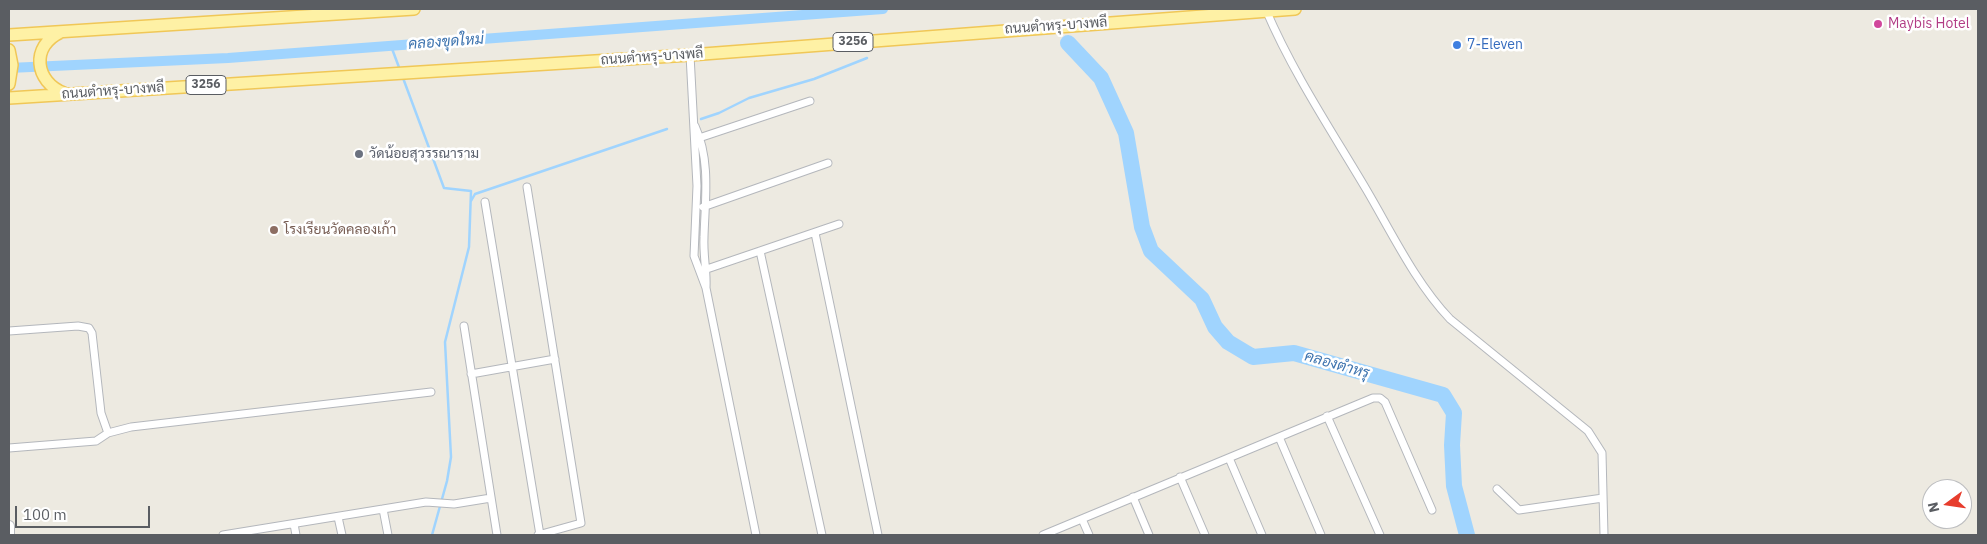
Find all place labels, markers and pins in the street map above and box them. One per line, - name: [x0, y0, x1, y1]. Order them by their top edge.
- place label: Maybis Hotel: [1888, 16, 1970, 32]
- marker: Maybis Hotel: [1872, 18, 1884, 30]
- place label: 7-Eleven: [1467, 37, 1523, 53]
- marker: 7-Eleven: [1451, 39, 1463, 51]
- place label: วัดน้อยสุวรรณาราม: [369, 146, 479, 162]
- marker: วัดน้อยสุวรรณาราม: [353, 148, 365, 160]
- place label: โรงเรียนวัดคลองเก้า: [284, 222, 396, 238]
- marker: โรงเรียนวัดคลองเก้า: [268, 224, 280, 236]

